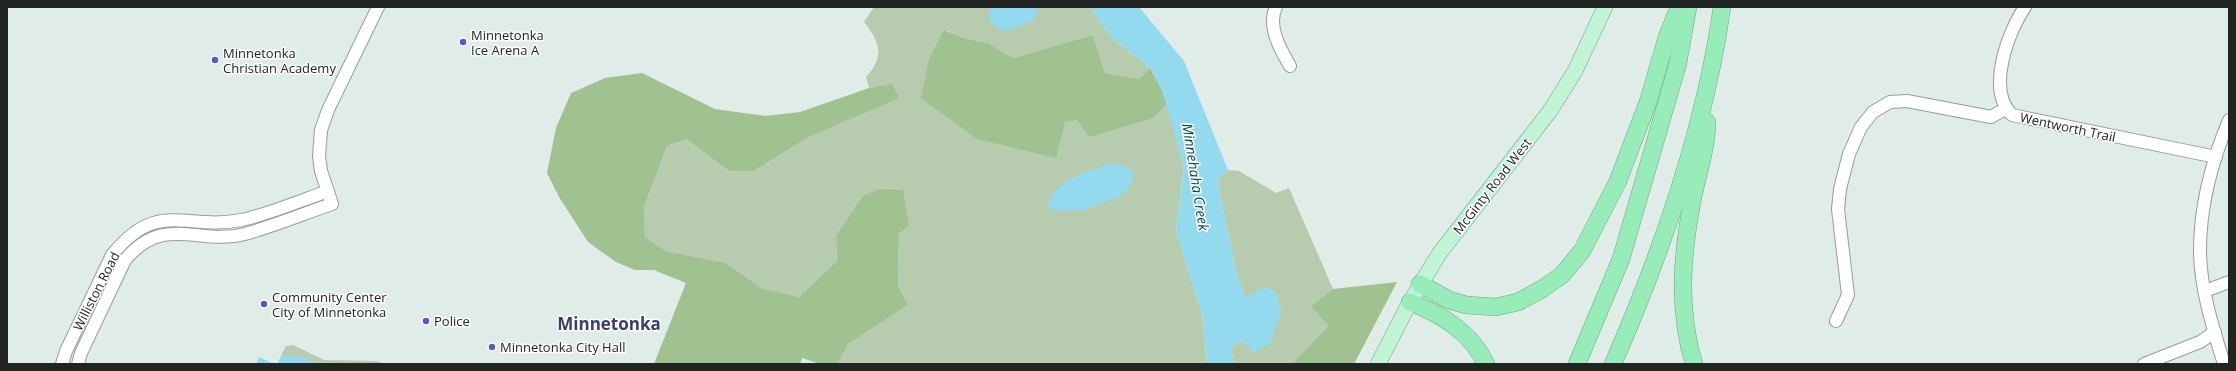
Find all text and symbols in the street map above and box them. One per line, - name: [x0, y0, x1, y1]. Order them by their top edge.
- place label: Minnetonka Ice Arena A: [471, 26, 544, 59]
- marker: Minnetonka Ice Arena A: [458, 37, 468, 47]
- place label: Minnetonka Christian Academy: [223, 44, 336, 77]
- marker: Minnetonka Christian Academy: [210, 55, 220, 65]
- street label: Wentworth Trail: [2019, 108, 2117, 146]
- water label: Minnehaha Creek: [1178, 122, 1214, 233]
- street label: McGinty Road West: [1449, 134, 1536, 238]
- street label: Williston Road: [68, 249, 124, 333]
- place label: Community Center City of Minnetonka: [272, 288, 387, 321]
- marker: Community Center City of Minnetonka: [259, 299, 269, 309]
- place label: Police: [434, 312, 470, 330]
- district label: Minnetonka: [557, 312, 661, 335]
- marker: Police: [421, 316, 431, 326]
- place label: Minnetonka City Hall: [500, 338, 625, 356]
- marker: Minnetonka City Hall: [487, 342, 497, 352]

